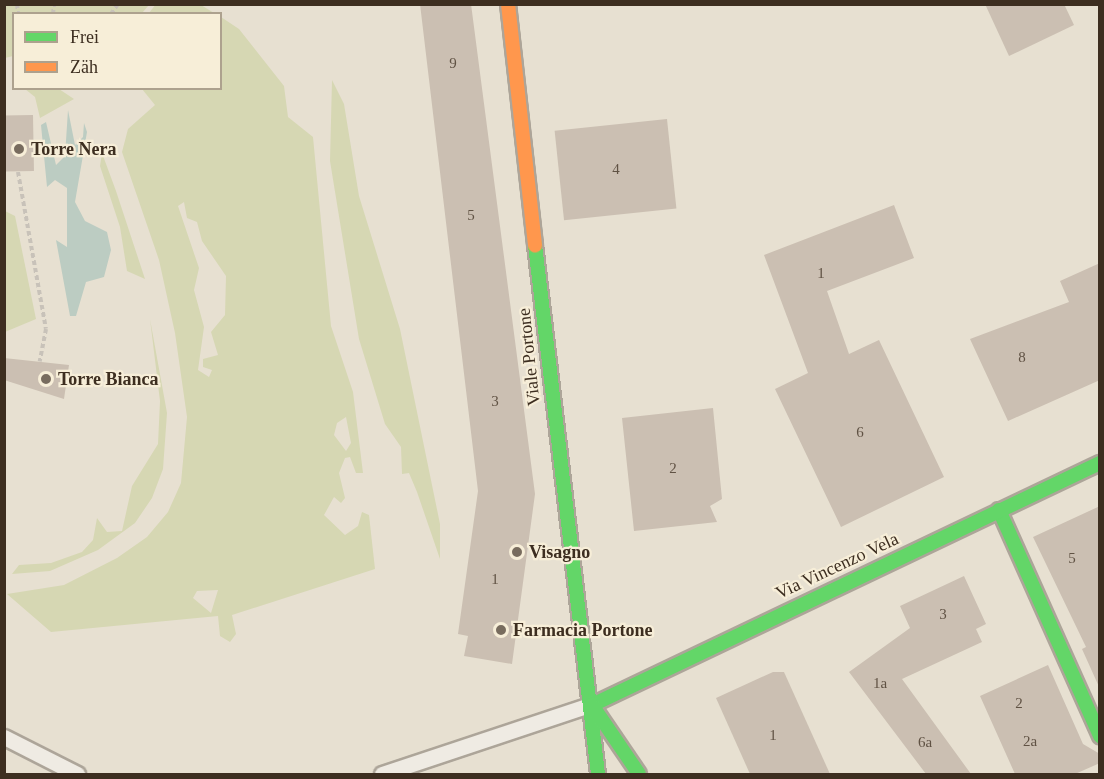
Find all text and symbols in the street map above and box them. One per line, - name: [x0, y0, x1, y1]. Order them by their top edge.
- legend: [12, 12, 222, 90]
- text: Frei: [70, 27, 99, 47]
- house number: 9: [449, 55, 457, 73]
- text: Zäh: [70, 57, 98, 77]
- place label: Torre Nera: [31, 138, 116, 160]
- marker: Torre Nera: [12, 142, 26, 156]
- house number: 4: [612, 161, 620, 179]
- house number: 5: [467, 207, 475, 225]
- house number: 1: [817, 265, 825, 283]
- street label: Viale Portone: [513, 307, 545, 407]
- house number: 8: [1018, 349, 1026, 367]
- place label: Torre Bianca: [58, 368, 159, 390]
- marker: Torre Bianca: [39, 372, 53, 386]
- house number: 3: [491, 393, 499, 411]
- house number: 6: [856, 424, 864, 442]
- house number: 2: [669, 460, 677, 478]
- street label: Via Vincenzo Vela: [772, 528, 902, 604]
- place label: Visagno: [529, 541, 590, 563]
- marker: Visagno: [510, 545, 524, 559]
- house number: 5: [1068, 550, 1076, 568]
- house number: 1: [491, 571, 499, 589]
- house number: 3: [939, 606, 947, 624]
- place label: Farmacia Portone: [513, 619, 652, 641]
- marker: Farmacia Portone: [494, 623, 508, 637]
- house number: 1a: [873, 675, 887, 693]
- house number: 2: [1015, 695, 1023, 713]
- house number: 1: [769, 727, 777, 745]
- house number: 2a: [1023, 733, 1037, 751]
- house number: 6a: [918, 734, 932, 752]

